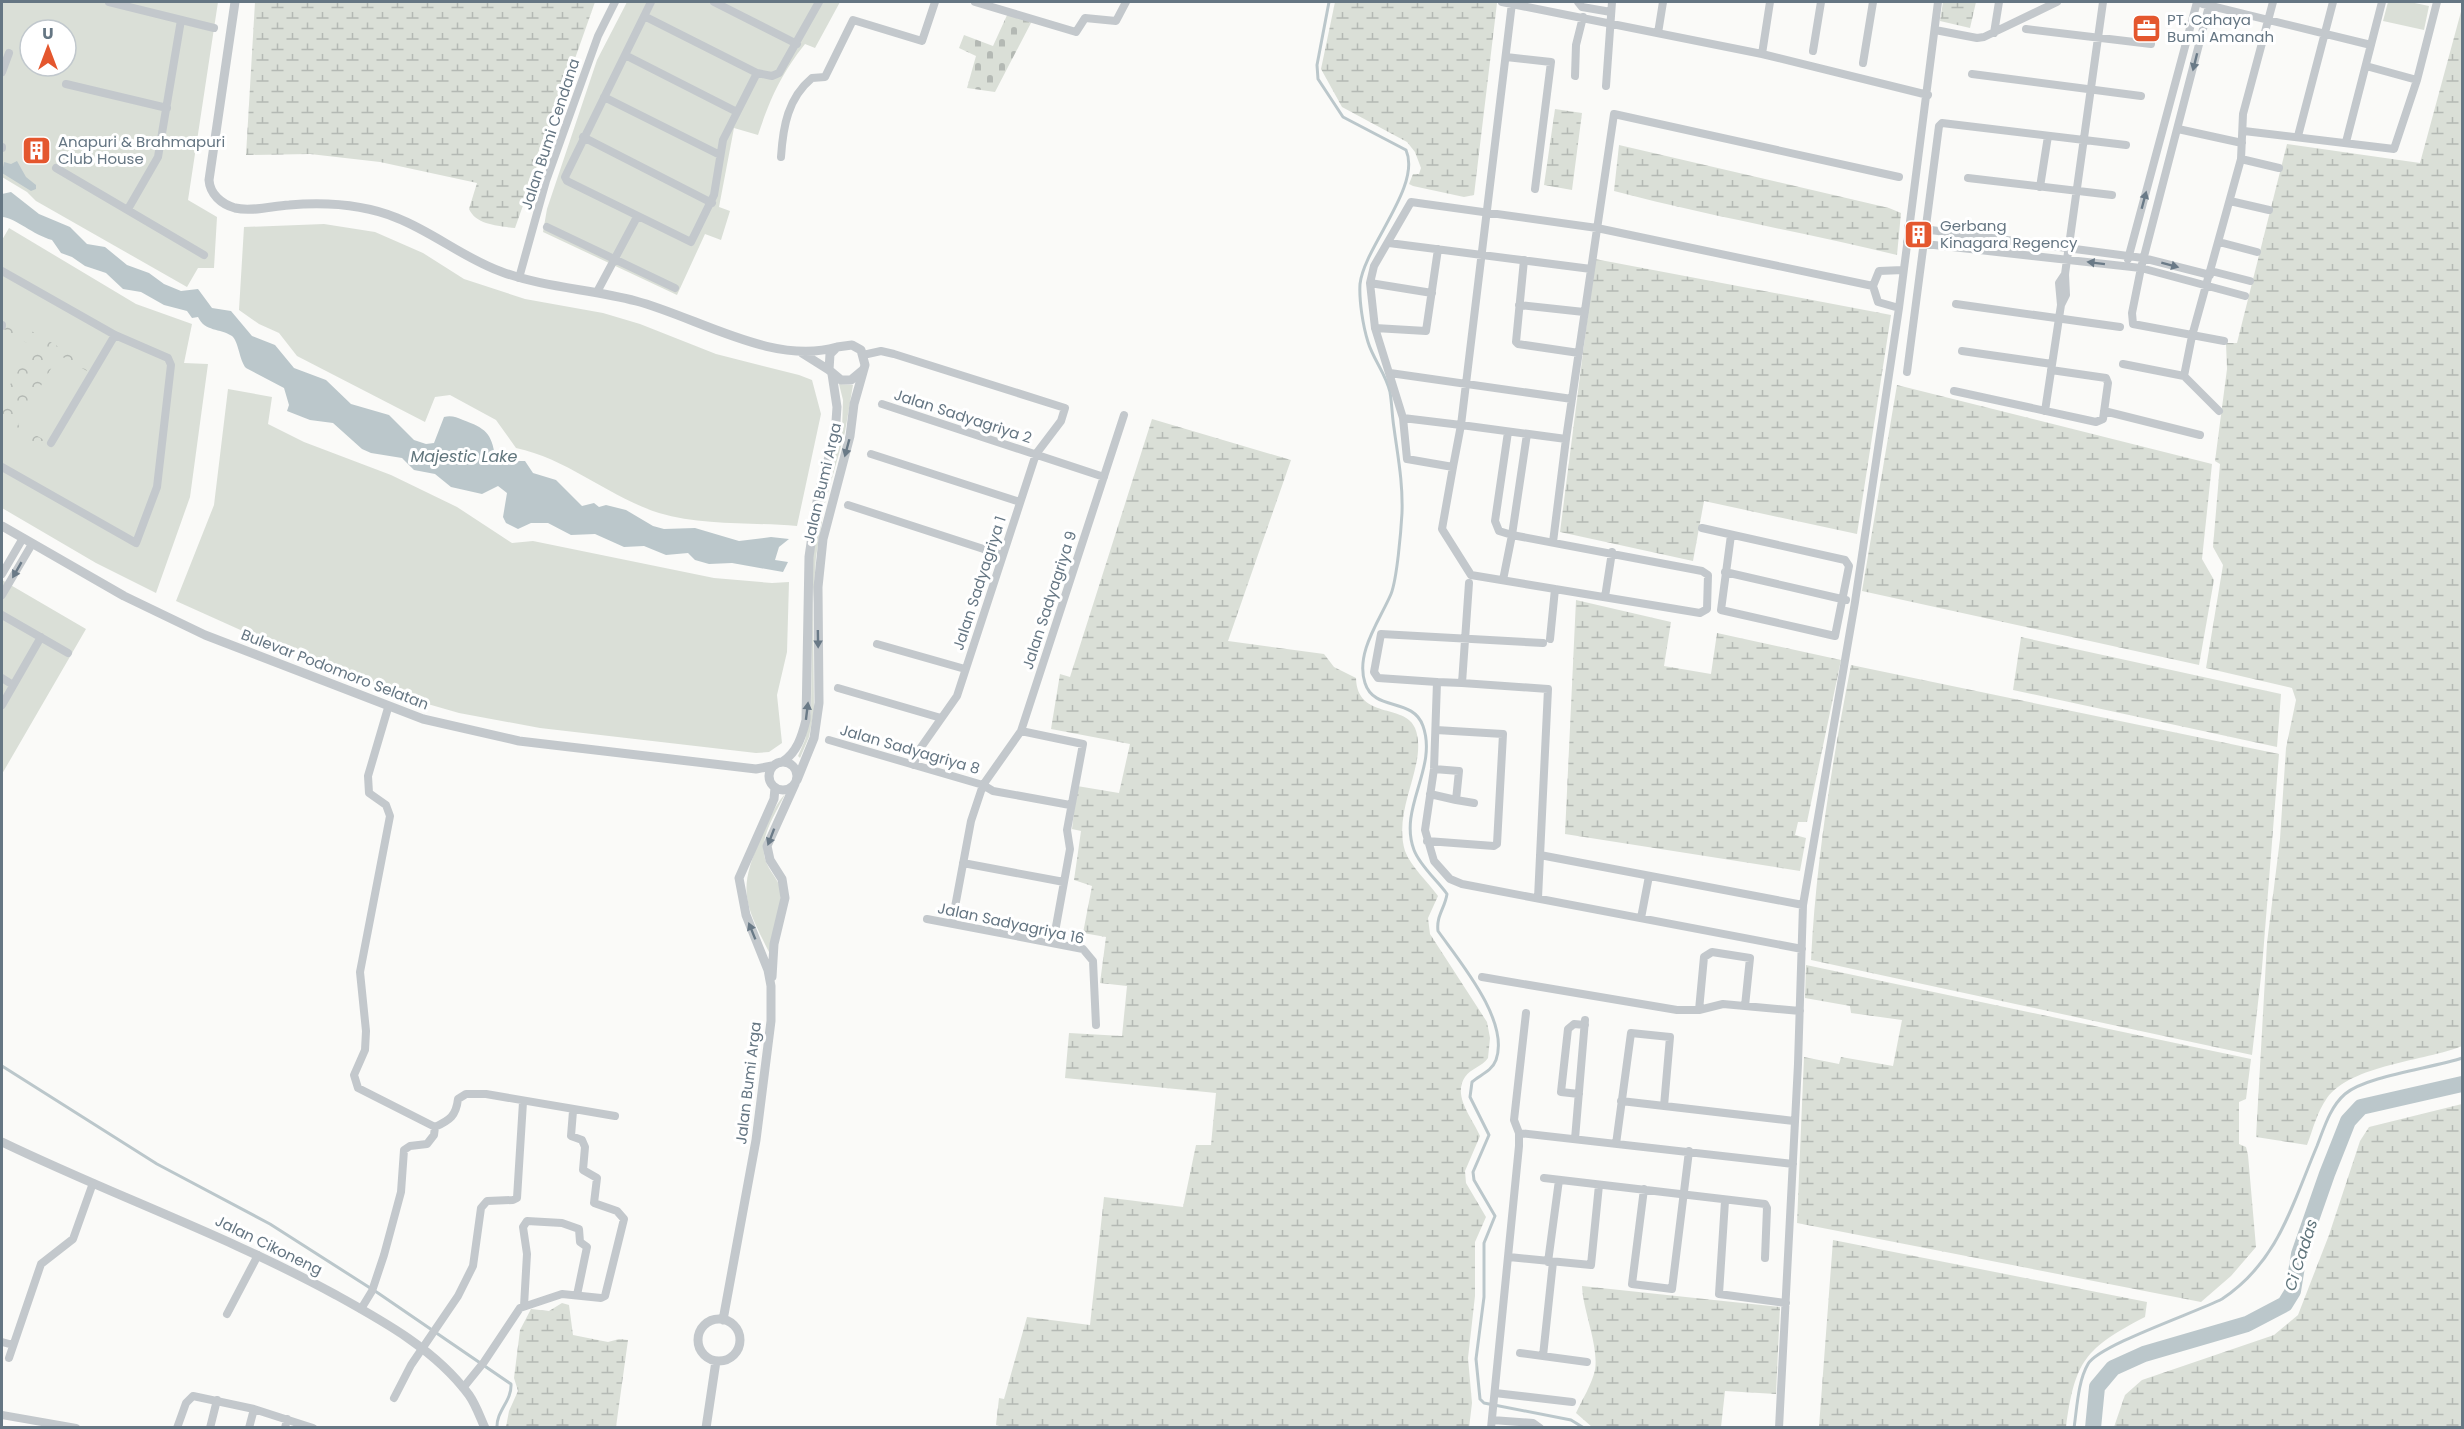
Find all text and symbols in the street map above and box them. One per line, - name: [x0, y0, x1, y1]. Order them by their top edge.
- place label: PT. Cahaya Bumi Amanah: [2167, 9, 2274, 47]
- office icon: PT. Cahaya Bumi Amanah: [2130, 12, 2162, 44]
- north arrow: [18, 18, 78, 78]
- text: U: [42, 22, 54, 45]
- one-way arrow: [2189, 53, 2199, 71]
- street label: Jalan Bumi Cendana: [516, 56, 584, 212]
- place label: Anapuri & Brahmapuri Club House: [58, 131, 225, 169]
- building icon: Anapuri & Brahmapuri Club House: [21, 134, 53, 166]
- one-way arrow: [2140, 191, 2149, 209]
- place label: Gerbang Kinagara Regency: [1940, 215, 2078, 253]
- building icon: Gerbang Kinagara Regency: [1903, 218, 1935, 250]
- one-way arrow: [2086, 258, 2105, 268]
- one-way arrow: [2161, 261, 2179, 270]
- street label: Jalan Sadyagriya 2: [891, 384, 1035, 448]
- street label: Jalan Bumi Arga: [798, 420, 846, 546]
- one-way arrow: [841, 439, 851, 457]
- water label: Majestic Lake: [411, 445, 518, 468]
- street label: Jalan Sadyagriya 1: [947, 513, 1011, 653]
- street label: Jalan Sadyagriya 9: [1017, 528, 1081, 672]
- one-way arrow: [12, 561, 22, 578]
- street label: Bulevar Podomoro Selatan: [238, 623, 432, 715]
- one-way arrow: [813, 630, 823, 649]
- one-way arrow: [802, 702, 811, 721]
- street label: Jalan Sadyagriya 8: [838, 719, 982, 779]
- one-way arrow: [765, 828, 775, 846]
- street label: Jalan Sadyagriya 16: [936, 897, 1086, 949]
- one-way arrow: [747, 921, 757, 939]
- street label: Jalan Bumi Arga: [730, 1020, 766, 1146]
- street label: Jalan Cikoneng: [212, 1210, 326, 1280]
- water label: Ci Cadas: [2279, 1216, 2323, 1294]

